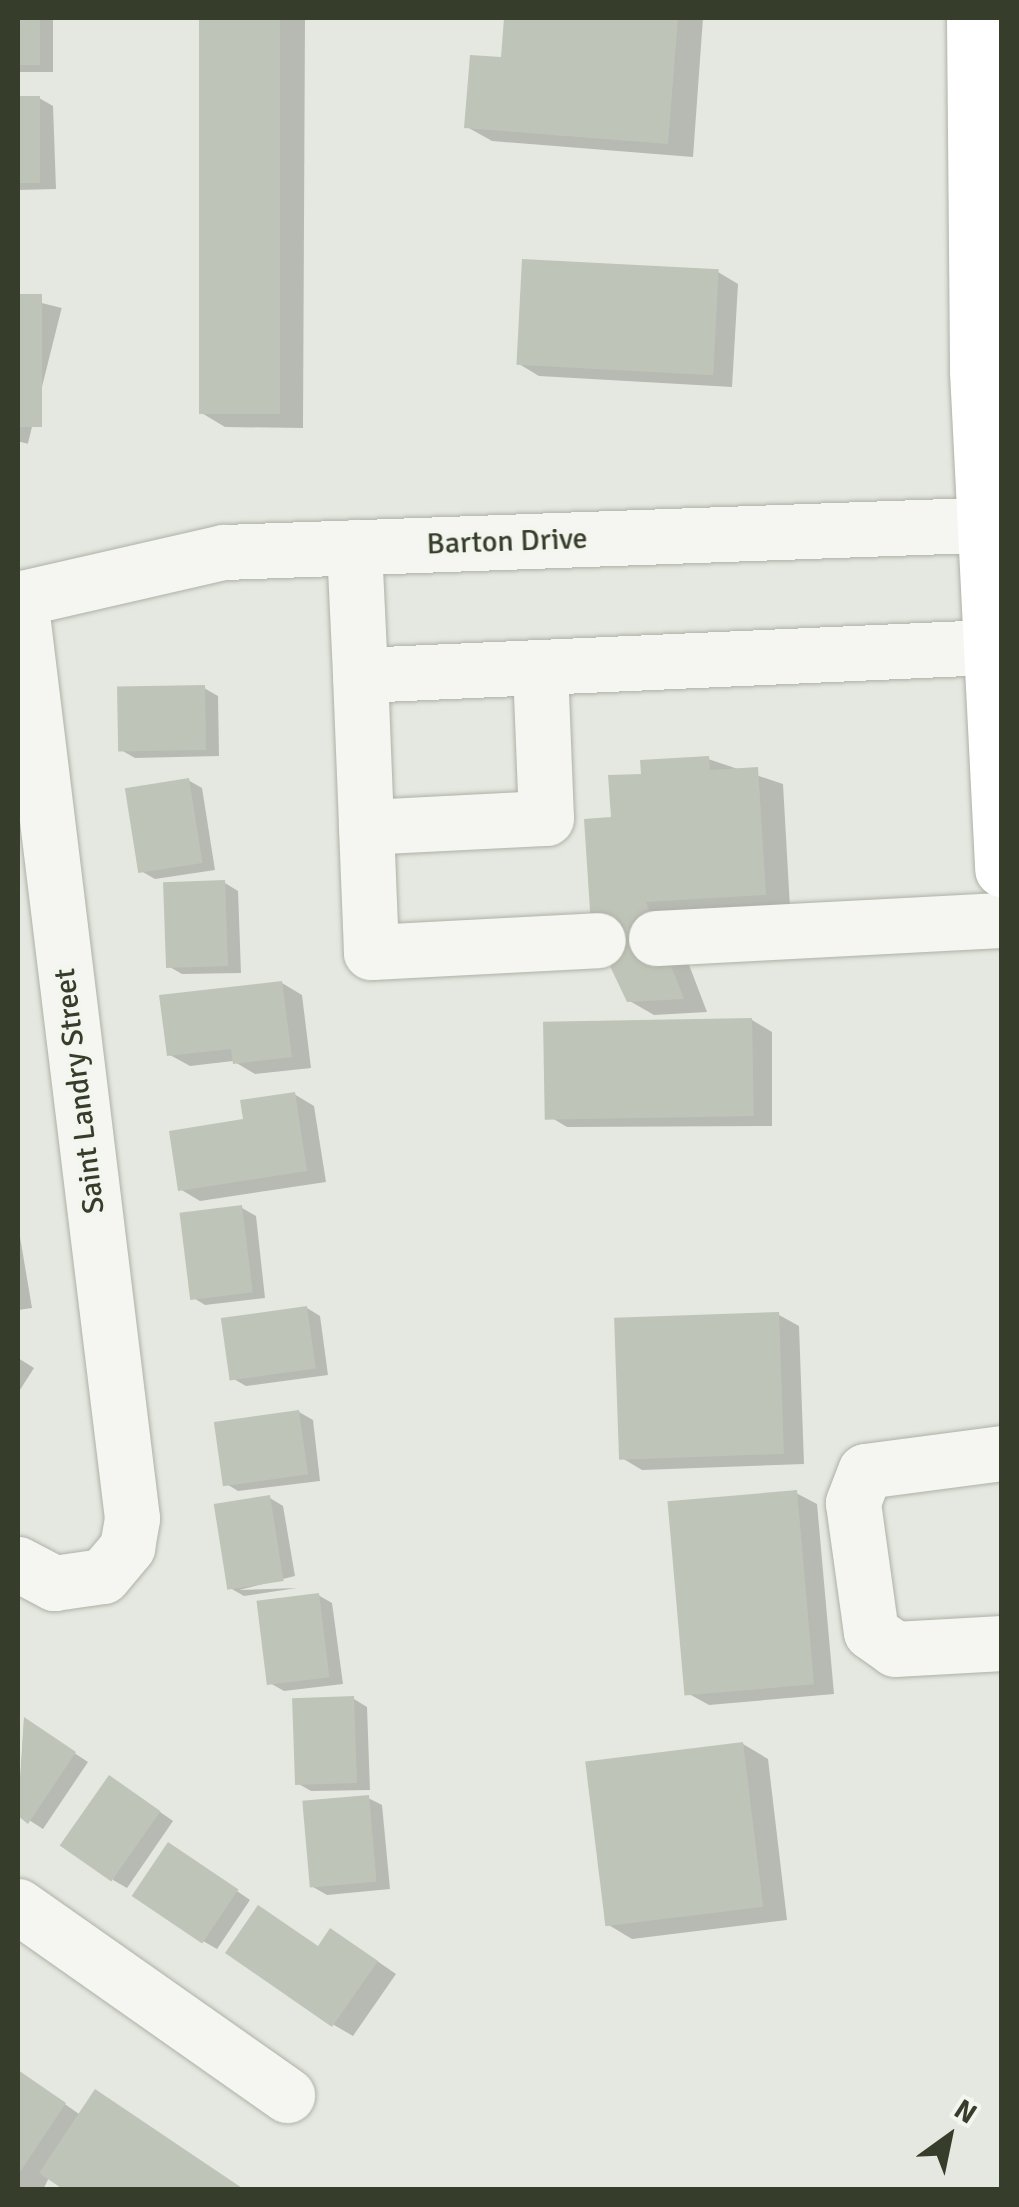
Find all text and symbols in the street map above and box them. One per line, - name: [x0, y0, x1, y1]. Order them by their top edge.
- street label: Barton Drive: [426, 521, 588, 563]
- street label: Saint Landry Street: [47, 966, 113, 1216]
- north arrow: [899, 2087, 999, 2187]
- text: N: [948, 2092, 983, 2131]

